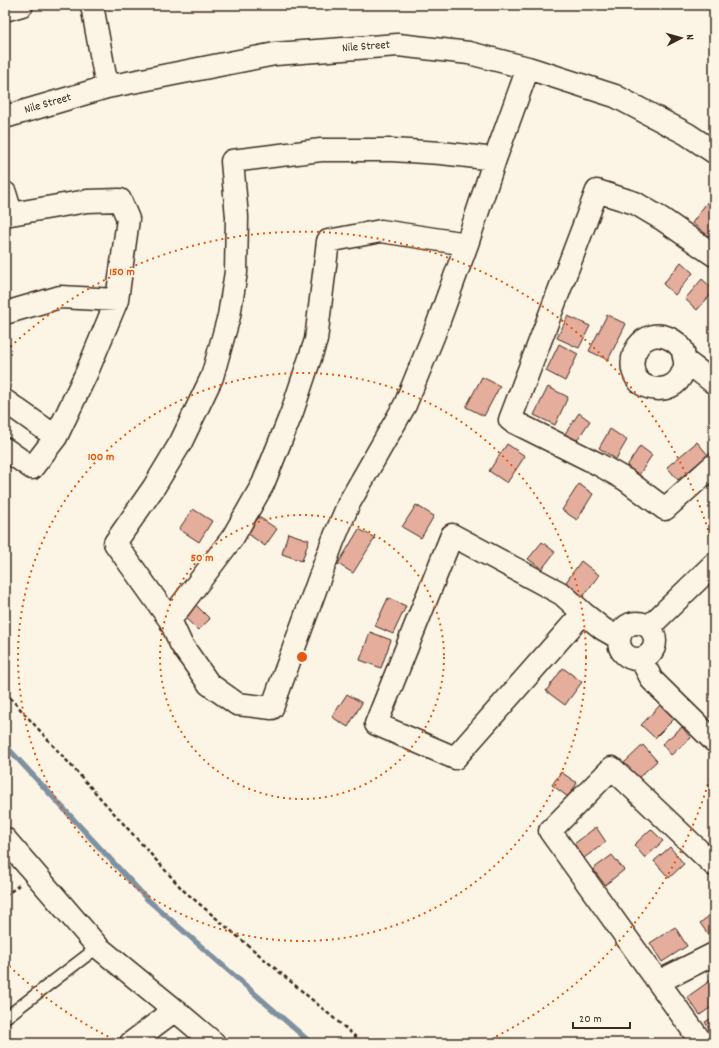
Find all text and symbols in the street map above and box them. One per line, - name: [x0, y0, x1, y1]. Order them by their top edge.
- north arrow: [661, 18, 701, 58]
- text: N: [681, 34, 697, 41]
- street label: Nile Street: [341, 37, 391, 57]
- street label: Nile Street: [23, 89, 74, 119]
- text: 150 m: [109, 264, 135, 281]
- text: 100 m: [88, 449, 114, 466]
- text: 50 m: [190, 550, 214, 567]
- centre of rings: [295, 650, 309, 664]
- scale bar: [573, 1004, 630, 1030]
- text: 20 m: [579, 1011, 602, 1028]

